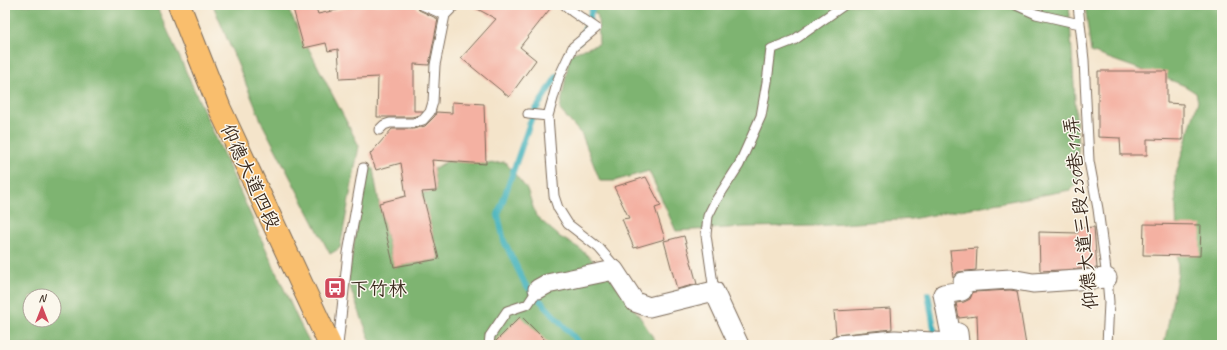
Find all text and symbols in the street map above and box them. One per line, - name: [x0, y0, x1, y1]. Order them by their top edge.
- street label: 仰德大道三段250巷11弄: [1059, 115, 1103, 311]
- street label: 仰德大道四段: [215, 120, 285, 233]
- bus stop icon: 下竹林: [322, 275, 348, 301]
- place label: 下竹林: [350, 277, 407, 301]
- north arrow: [22, 288, 62, 328]
- text: N: [39, 291, 48, 305]

